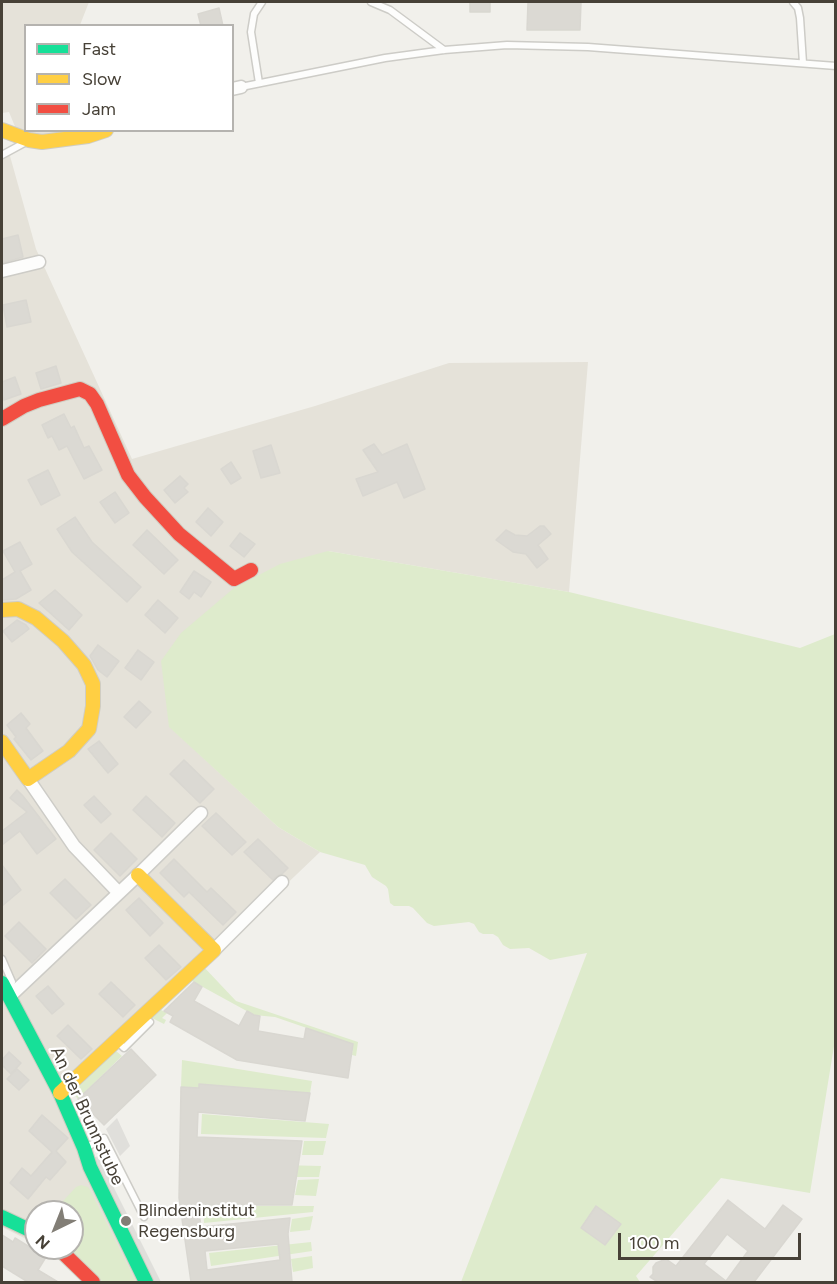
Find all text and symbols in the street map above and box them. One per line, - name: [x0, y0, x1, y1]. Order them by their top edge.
- legend: [24, 24, 234, 132]
- text: Fast: [82, 38, 116, 60]
- text: Slow: [82, 68, 121, 90]
- text: Jam: [82, 98, 116, 120]
- street label: An der Brunnstube: [45, 1043, 129, 1189]
- north arrow: [24, 1200, 84, 1260]
- place label: Blindeninstitut Regensburg: [138, 1200, 255, 1242]
- marker: Blindeninstitut Regensburg: [119, 1214, 133, 1228]
- scale bar: [621, 1221, 804, 1259]
- text: N: [32, 1231, 54, 1253]
- text: 100 m: [629, 1232, 679, 1254]

